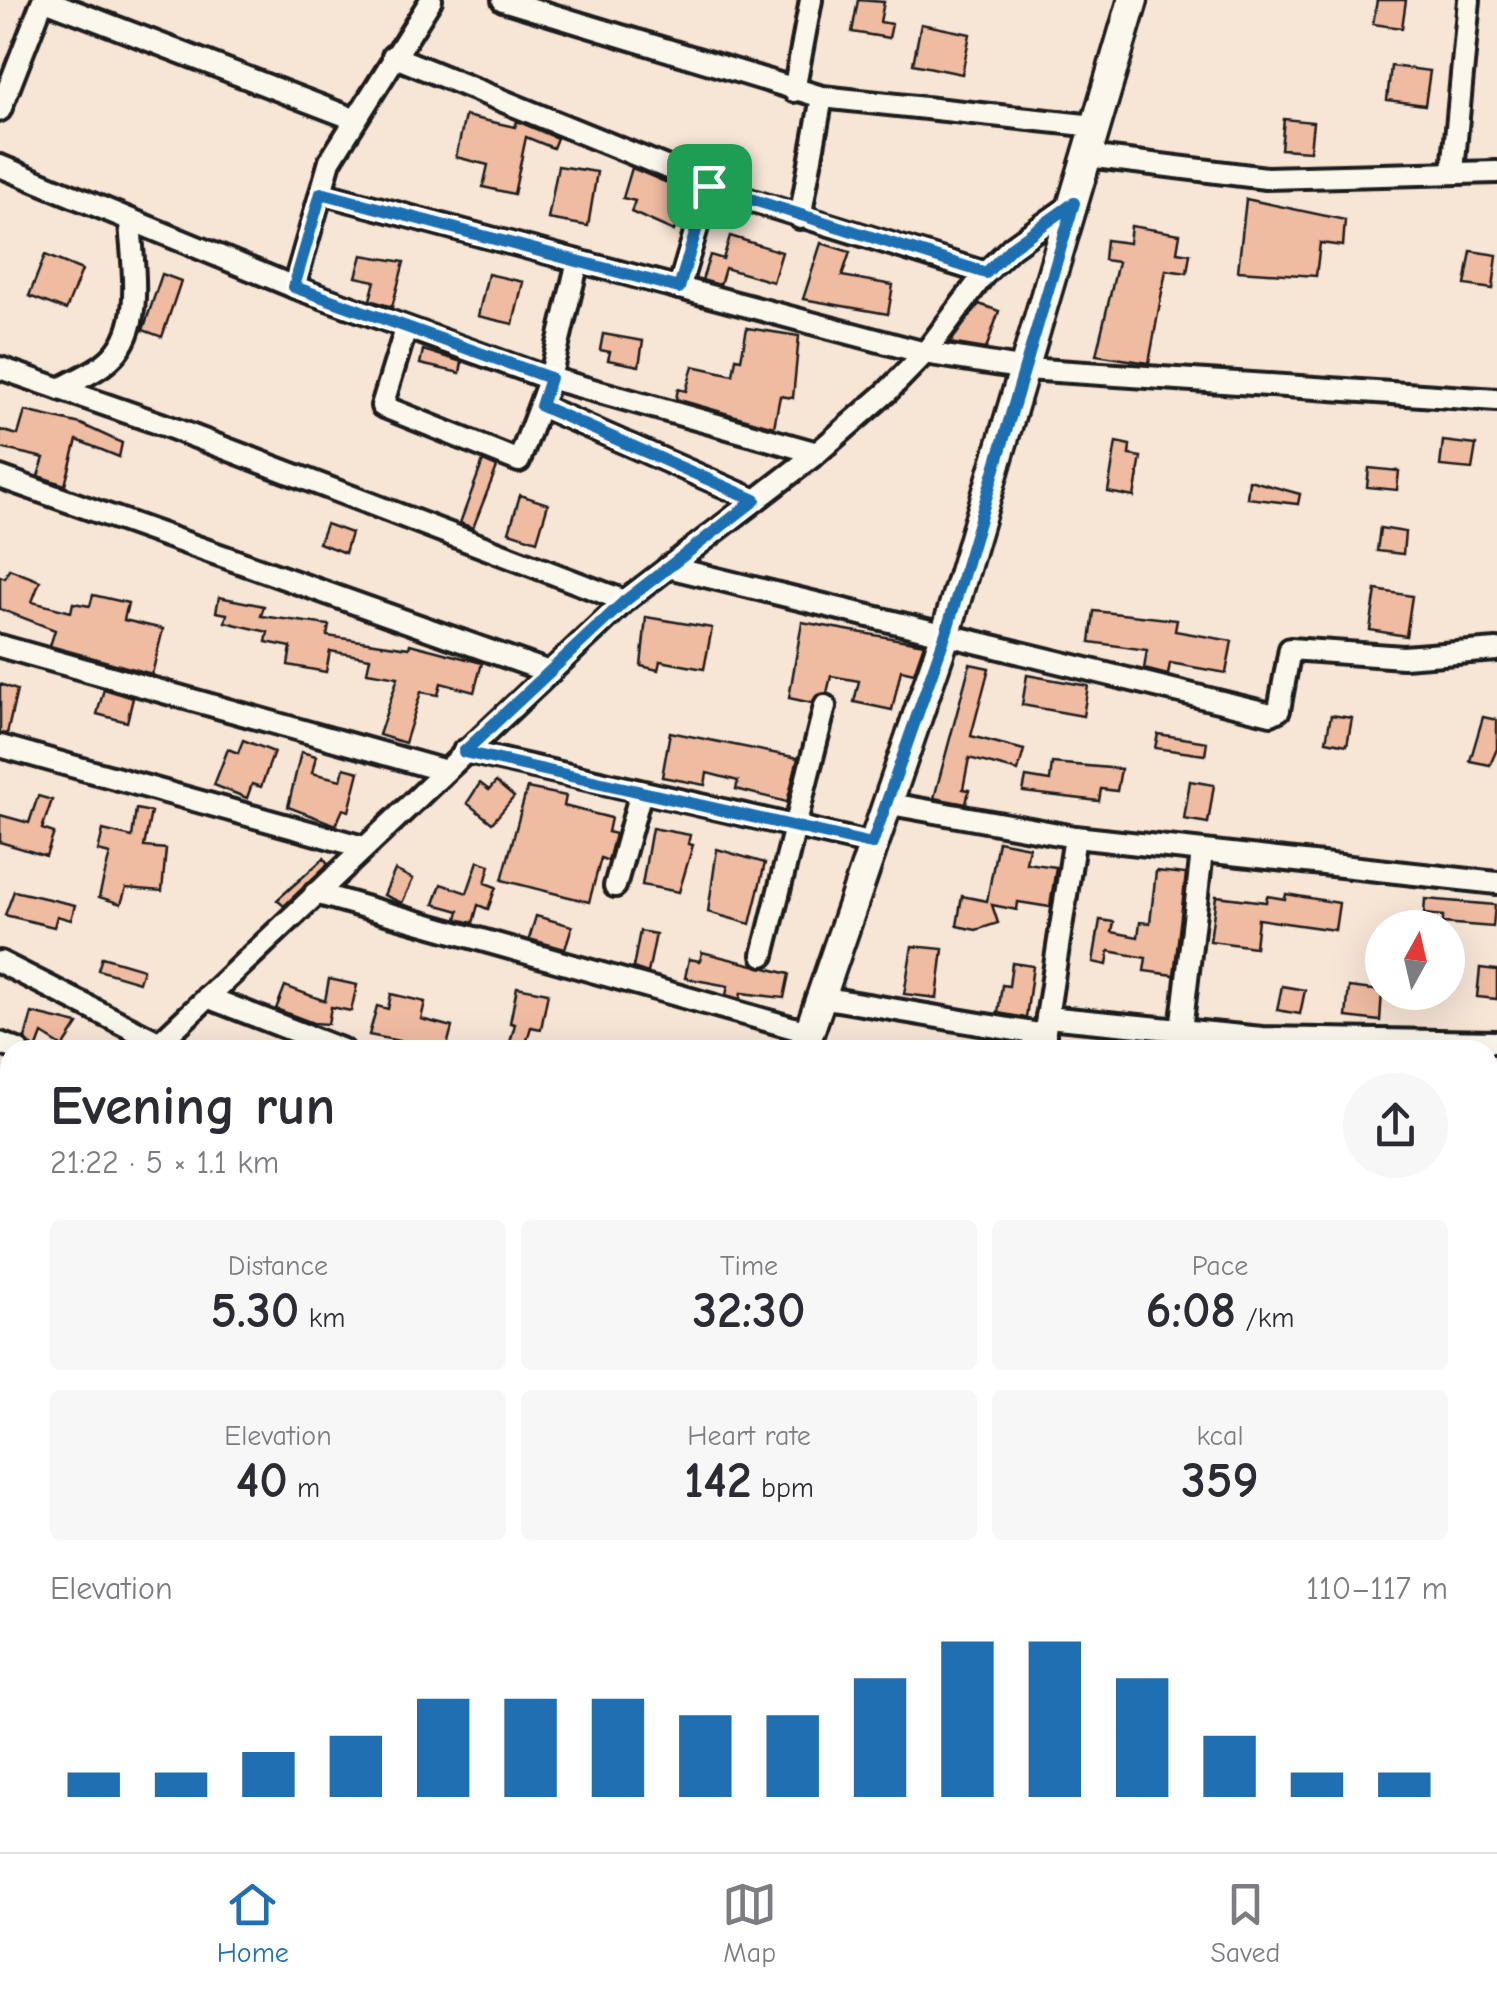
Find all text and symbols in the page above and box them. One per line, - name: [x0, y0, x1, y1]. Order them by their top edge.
- pin: [667, 144, 752, 229]
- icon: arrive: [682, 159, 737, 214]
- north arrow: [1365, 910, 1465, 1010]
- map controls: [1365, 910, 1465, 1010]
- button: share: [1343, 1073, 1448, 1178]
- text: Evening run: [50, 1074, 335, 1138]
- text: 21:22 · 5 × 1.1 km: [50, 1144, 279, 1181]
- text: Distance: [228, 1250, 328, 1282]
- text: Time: [720, 1250, 778, 1282]
- text: Pace: [1192, 1250, 1248, 1282]
- text: 5.30: [211, 1282, 299, 1340]
- text: 32:30: [692, 1282, 806, 1340]
- text: 6:08: [1146, 1282, 1236, 1340]
- text: km: [299, 1302, 345, 1334]
- text: /km: [1236, 1302, 1294, 1334]
- text: Elevation: [224, 1420, 332, 1452]
- text: Heart rate: [687, 1420, 811, 1452]
- text: kcal: [1196, 1420, 1244, 1452]
- text: 40: [236, 1452, 288, 1510]
- text: 142: [684, 1452, 752, 1510]
- text: 359: [1181, 1452, 1259, 1510]
- text: m: [288, 1472, 320, 1504]
- text: bpm: [752, 1472, 814, 1504]
- text: Elevation: [50, 1570, 173, 1607]
- text: 110–117 m: [1306, 1570, 1448, 1607]
- tab: Home: [217, 1877, 289, 1969]
- tab: Map: [722, 1877, 777, 1969]
- tab: Saved: [1210, 1877, 1280, 1969]

